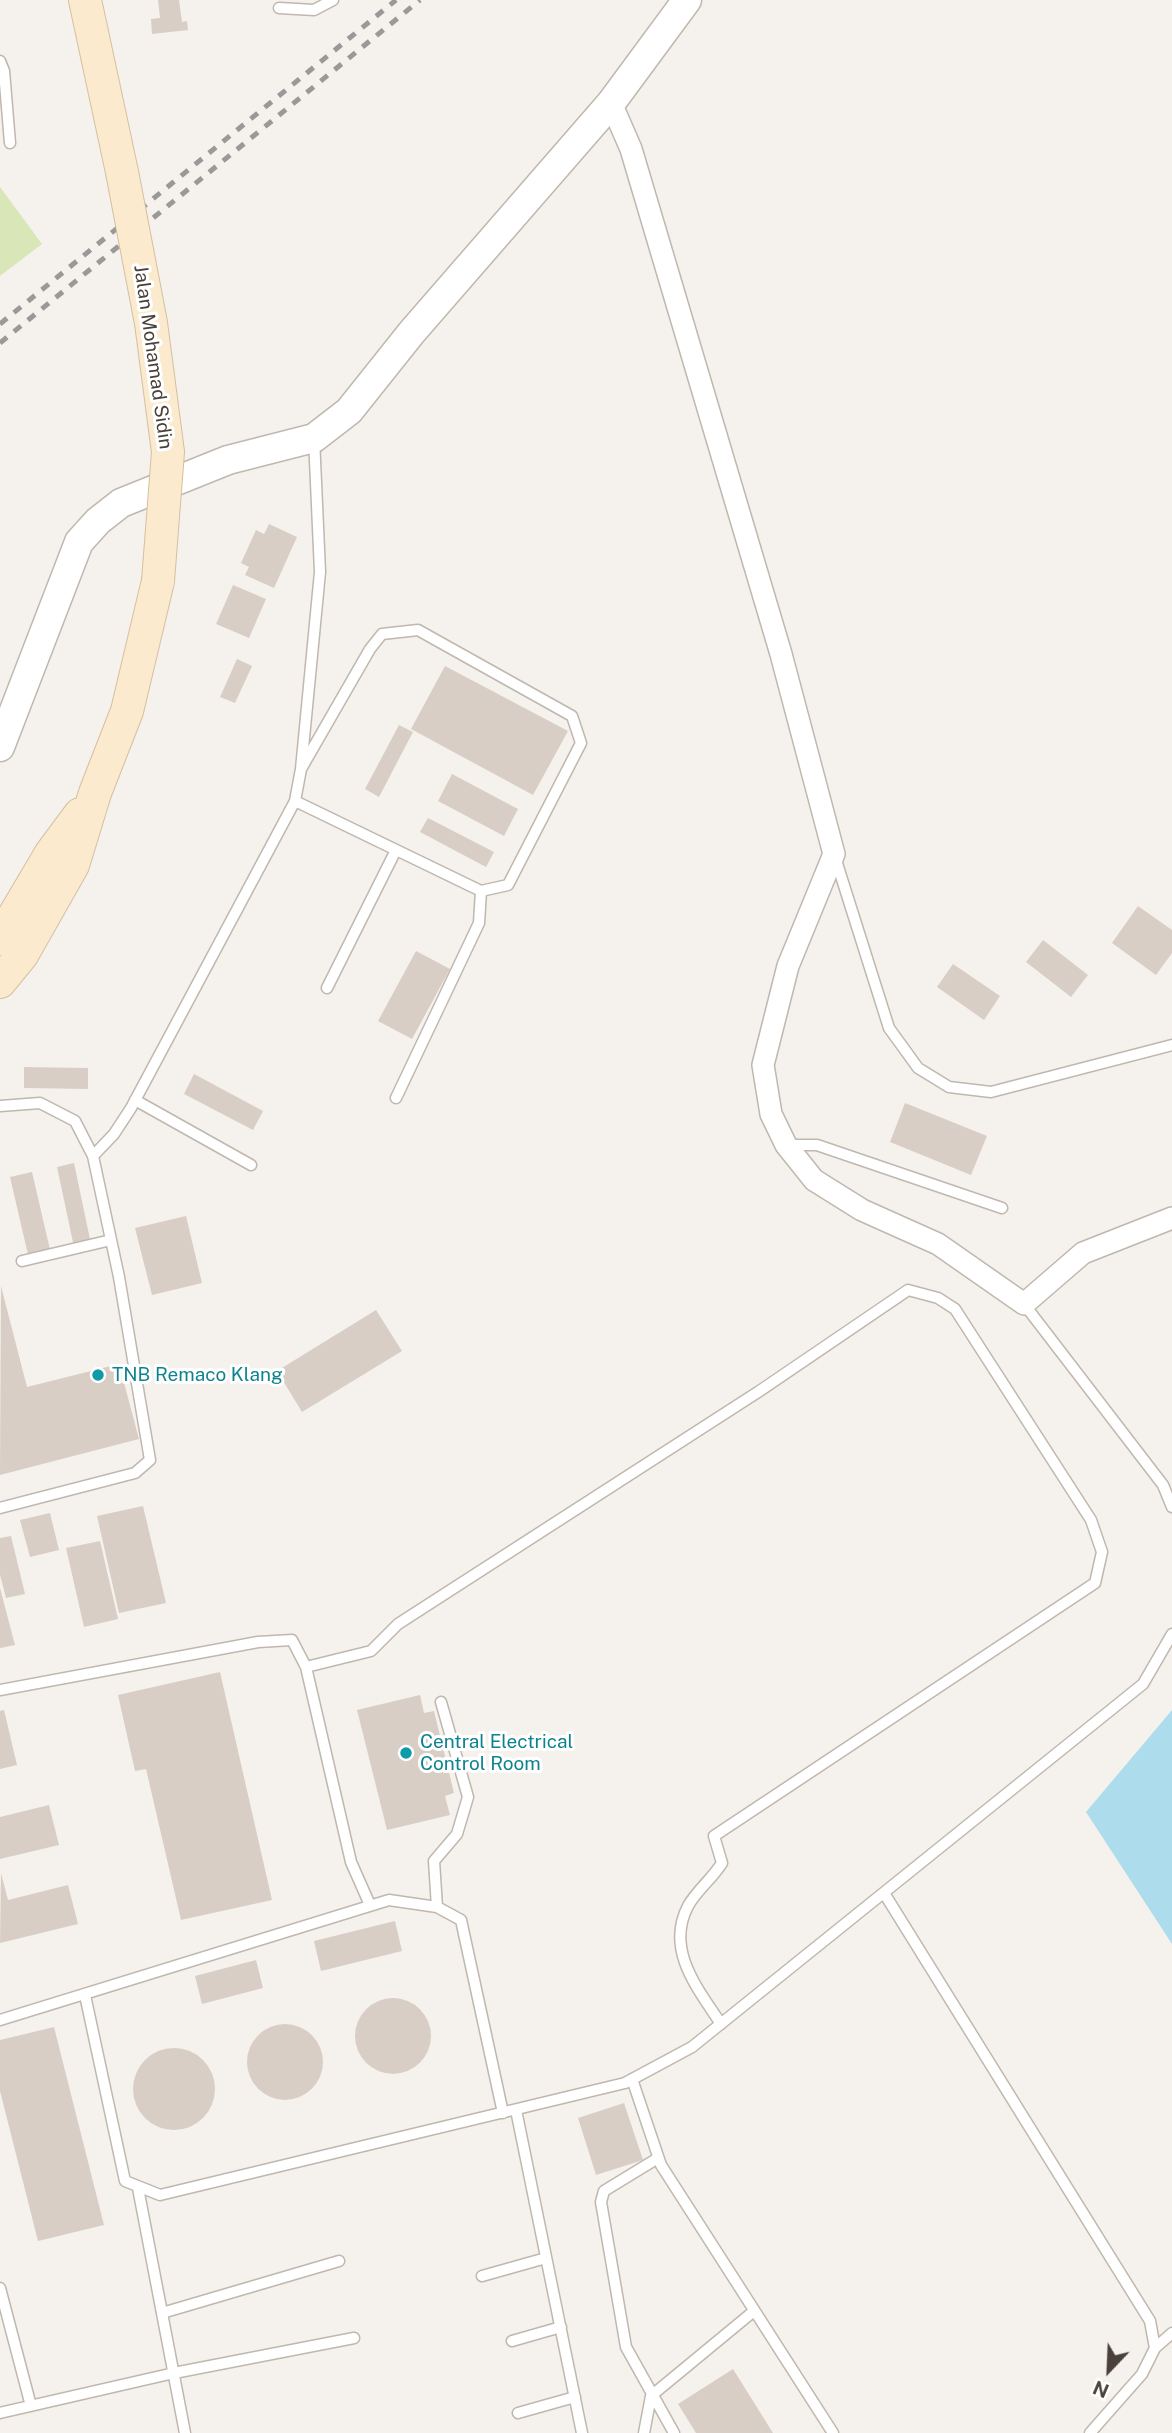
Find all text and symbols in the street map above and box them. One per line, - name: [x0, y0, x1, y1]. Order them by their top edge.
- street label: Jalan Mohamad Sidin: [129, 263, 177, 451]
- place label: TNB Remaco Klang: [112, 1364, 283, 1386]
- marker: TNB Remaco Klang: [90, 1367, 106, 1383]
- place label: Central Electrical Control Room: [420, 1731, 573, 1775]
- marker: Central Electrical Control Room: [398, 1745, 414, 1761]
- north arrow: [1074, 2335, 1144, 2405]
- text: N: [1090, 2376, 1112, 2402]

